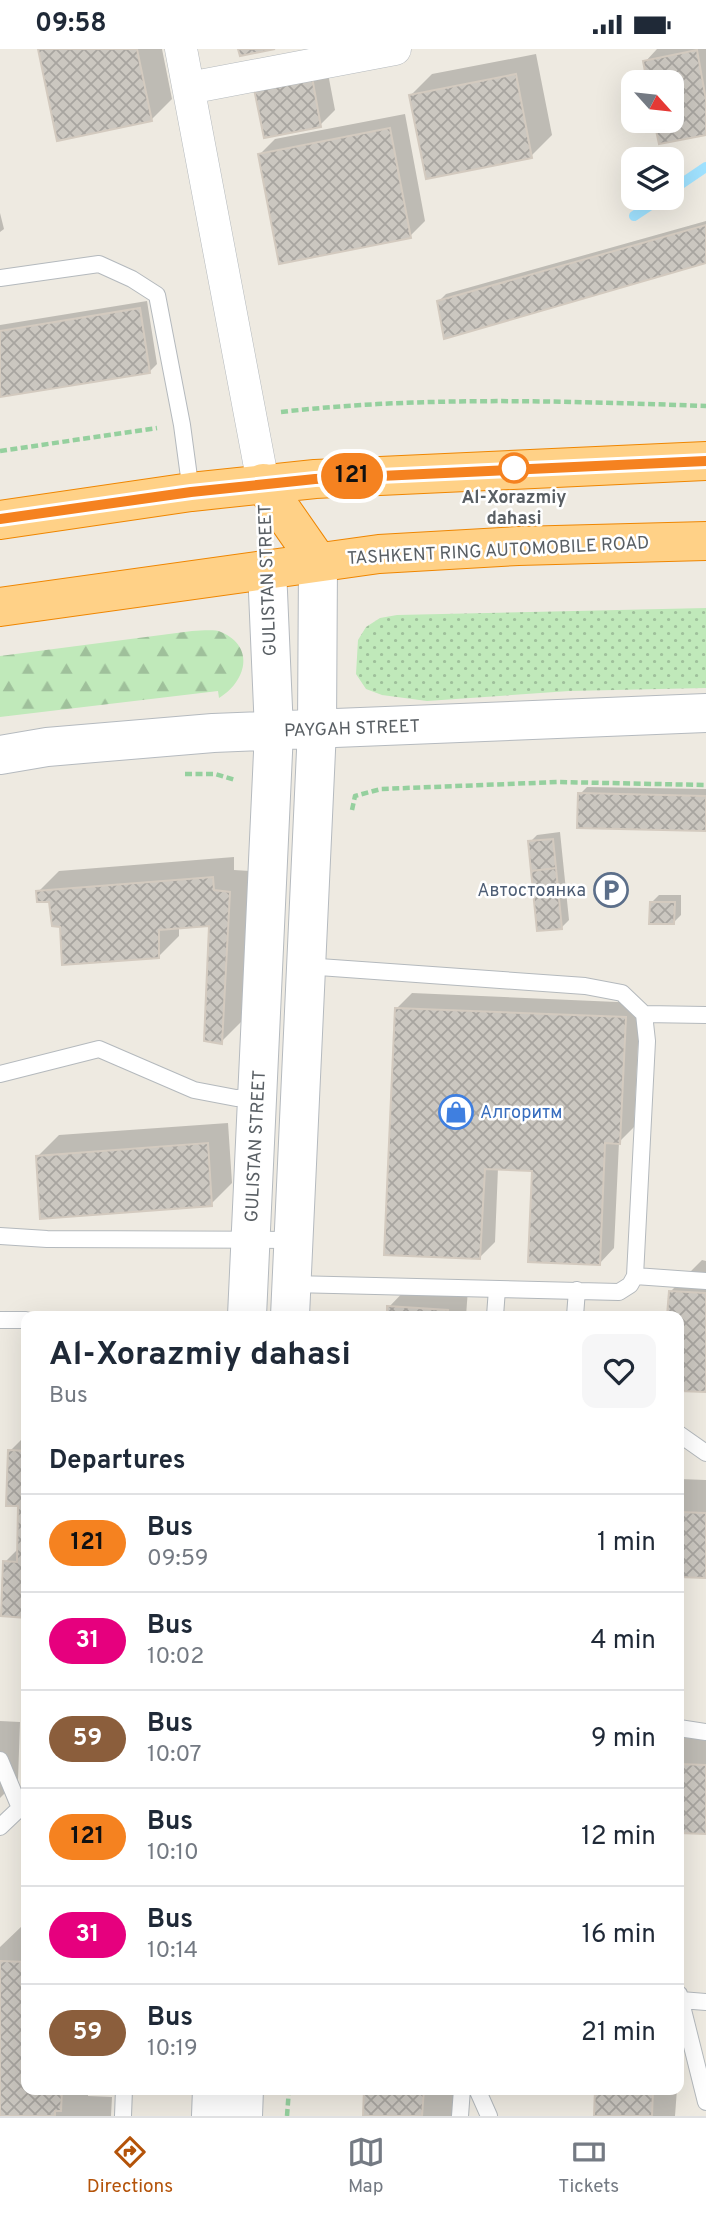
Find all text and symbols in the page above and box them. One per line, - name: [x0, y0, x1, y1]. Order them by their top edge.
- text: 09:58: [35, 8, 107, 41]
- north arrow: [621, 70, 684, 133]
- map controls: [621, 70, 684, 210]
- button: layers: [621, 147, 684, 210]
- line badge: 121: [312, 453, 392, 499]
- marker: Al-Xorazmiy dahasi: [499, 453, 529, 483]
- text: 121: [335, 461, 369, 491]
- place label: Al-Xorazmiy dahasi: [461, 487, 567, 531]
- street label: GULISTAN STREET: [254, 503, 283, 656]
- street label: TASHKENT RING AUTOMOBILE ROAD: [346, 532, 650, 571]
- street label: PAYGAH STREET: [284, 716, 421, 743]
- parking icon: Автостоянка: [592, 871, 630, 909]
- place label: Автостоянка: [477, 880, 586, 903]
- street label: GULISTAN STREET: [241, 1069, 272, 1223]
- shop icon: Алгоритм: [437, 1093, 475, 1131]
- place label: Алгоритм: [480, 1102, 563, 1125]
- button: heart: [582, 1334, 656, 1408]
- text: Al-Xorazmiy dahasi: [49, 1335, 351, 1377]
- text: Bus: [49, 1382, 88, 1411]
- text: Departures: [49, 1445, 186, 1478]
- text: Bus: [147, 1512, 193, 1545]
- text: 1 min: [597, 1527, 656, 1560]
- text: 121: [71, 1528, 104, 1558]
- text: 09:59: [147, 1545, 208, 1574]
- text: Bus: [147, 1610, 193, 1643]
- text: 4 min: [590, 1625, 656, 1658]
- text: 31: [76, 1626, 99, 1656]
- text: 10:02: [147, 1643, 204, 1672]
- text: Bus: [147, 1708, 193, 1741]
- text: 9 min: [591, 1723, 656, 1756]
- text: 59: [73, 1724, 102, 1754]
- text: 10:07: [147, 1741, 202, 1770]
- text: Bus: [147, 1806, 193, 1839]
- text: 12 min: [581, 1821, 656, 1854]
- text: 121: [71, 1822, 104, 1852]
- text: 10:10: [147, 1839, 199, 1868]
- text: Bus: [147, 1904, 193, 1937]
- text: 16 min: [581, 1919, 656, 1952]
- text: 31: [76, 1920, 99, 1950]
- text: 10:14: [147, 1937, 198, 1966]
- text: Bus: [147, 2002, 193, 2035]
- text: 21 min: [581, 2017, 656, 2050]
- text: 59: [73, 2018, 102, 2048]
- text: 10:19: [147, 2035, 198, 2064]
- tab: Directions: [87, 2133, 173, 2199]
- tab: Map: [347, 2133, 385, 2199]
- tab: Tickets: [558, 2133, 619, 2199]

